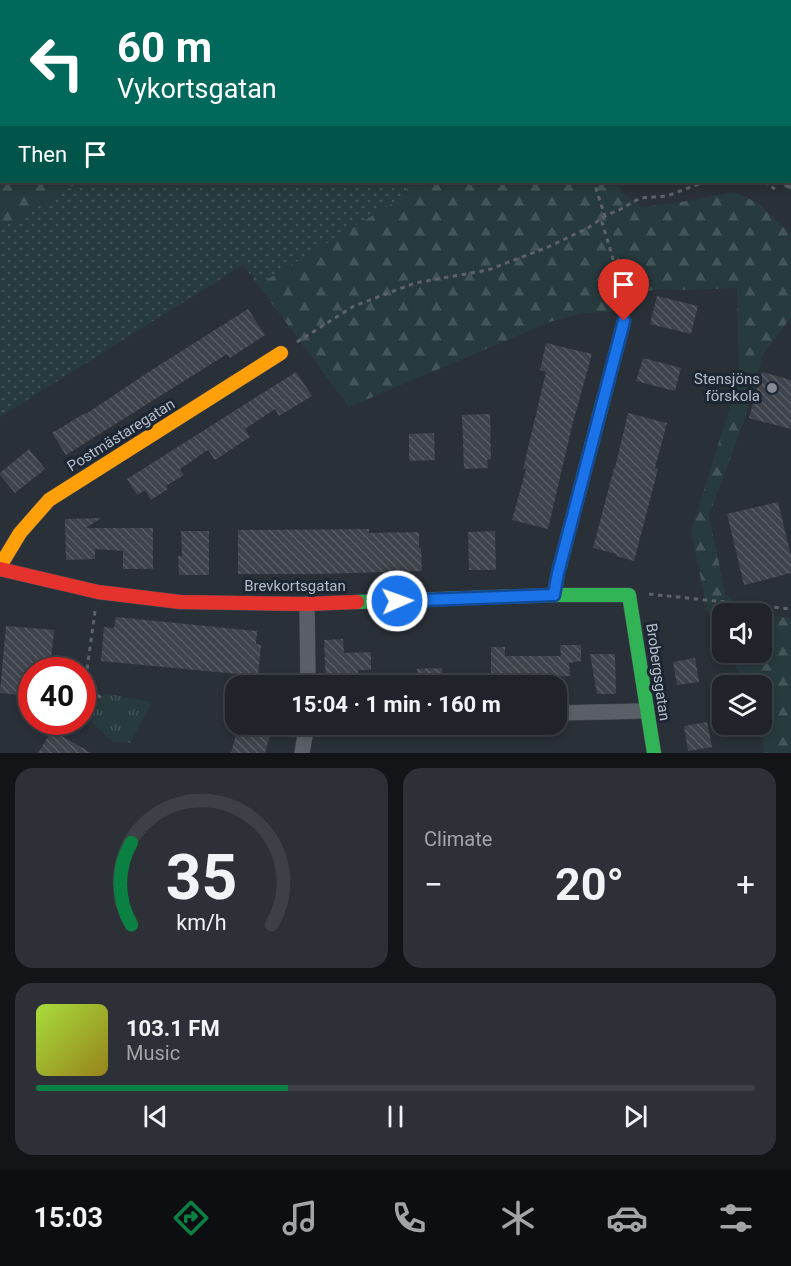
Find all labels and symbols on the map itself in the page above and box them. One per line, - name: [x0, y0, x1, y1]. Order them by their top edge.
- pin: [598, 259, 649, 321]
- place label: Stensjöns förskola: [694, 370, 760, 405]
- marker: Stensjöns förskola: [765, 381, 779, 395]
- street label: Postmästaregatan: [64, 395, 178, 475]
- position arrow: [365, 569, 429, 633]
- street label: Brevkortsgatan: [244, 577, 346, 595]
- street label: Brobergsgatan: [642, 622, 674, 722]
- speed limit sign: 40: [18, 657, 96, 735]

